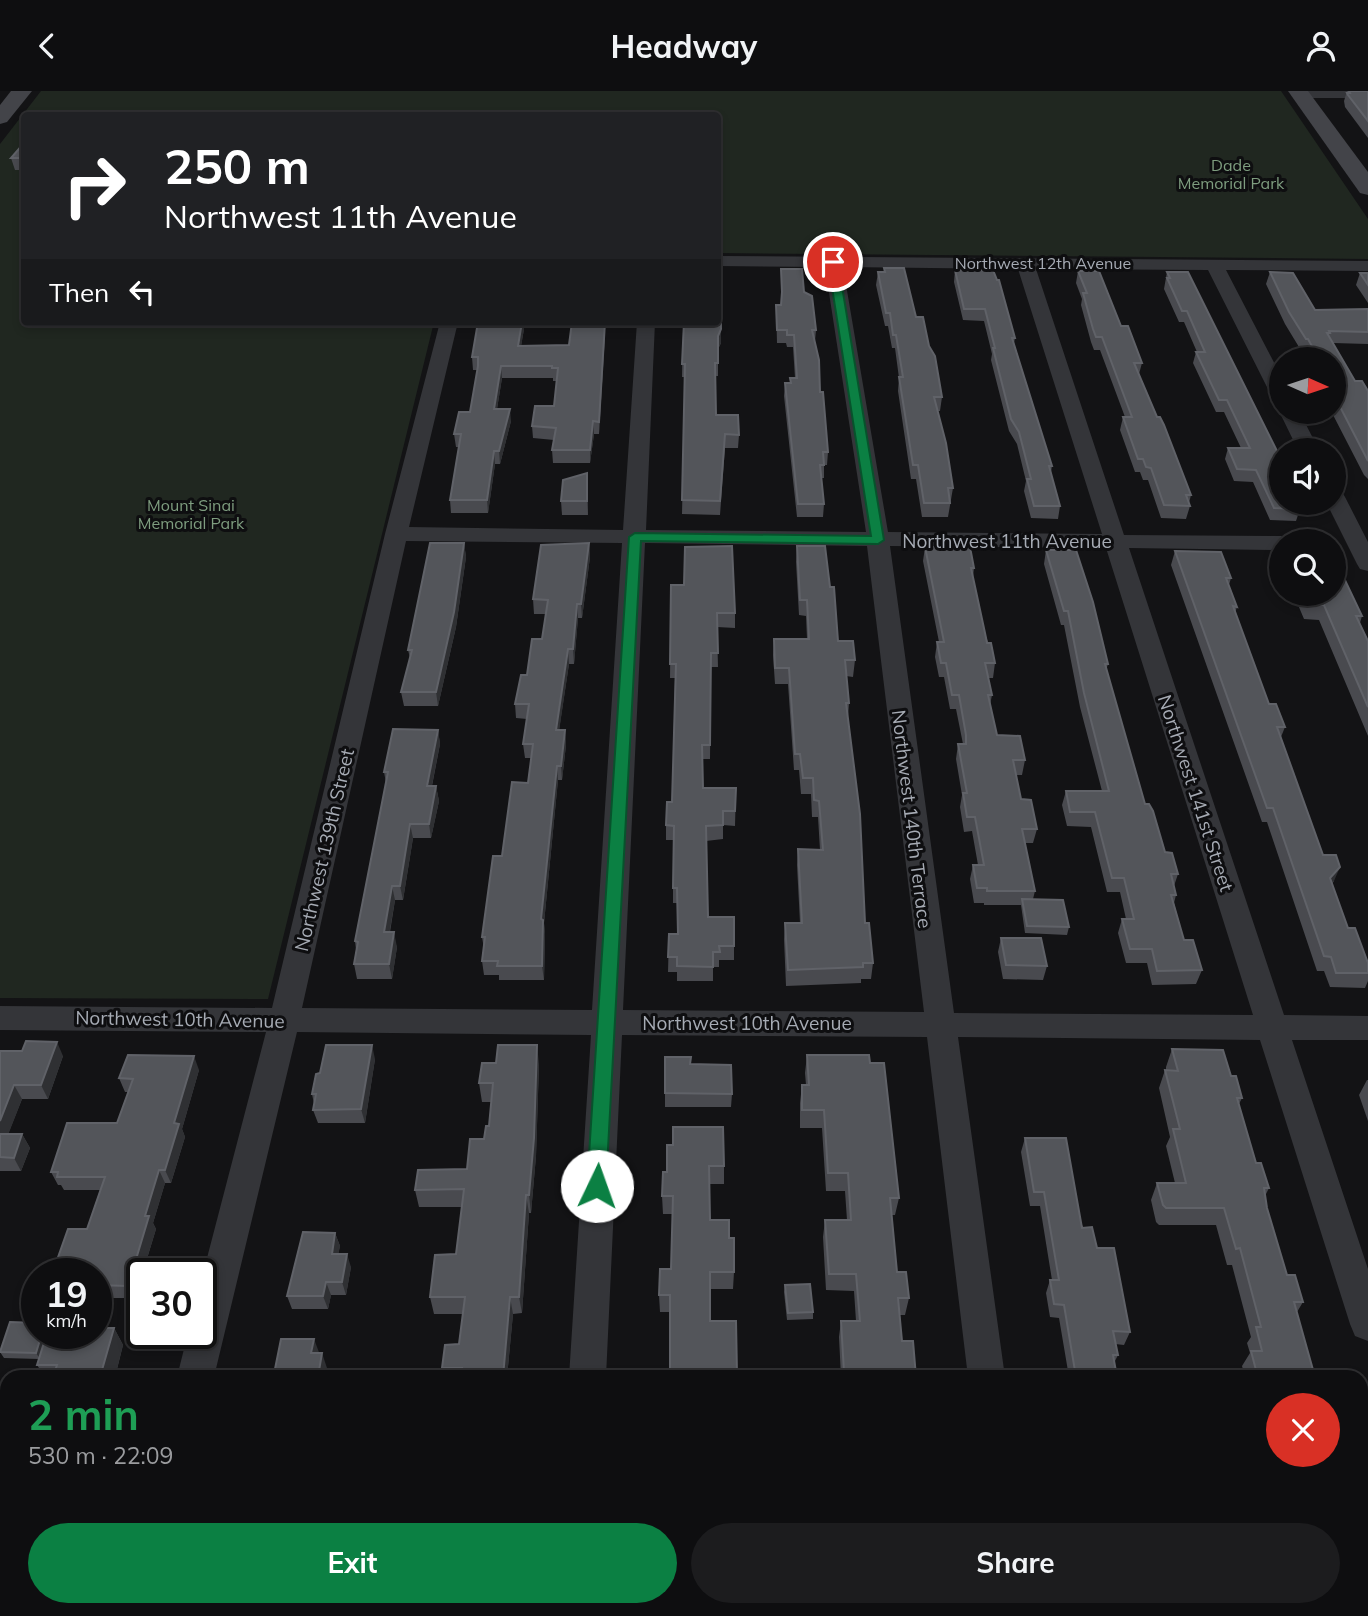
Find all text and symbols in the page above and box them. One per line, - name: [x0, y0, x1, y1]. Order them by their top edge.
- text: Headway: [611, 26, 757, 66]
- icon: back: [28, 27, 66, 65]
- icon: person: [1302, 27, 1340, 65]
- text: 250 m: [164, 135, 310, 196]
- icon: right: [49, 140, 140, 231]
- park label: Dade Memorial Park: [1178, 155, 1285, 193]
- text: Northwest 11th Avenue: [164, 196, 517, 236]
- pin: [803, 232, 863, 292]
- icon: arrive: [814, 243, 852, 281]
- street label: Northwest 12th Avenue: [955, 253, 1131, 273]
- icon: left: [123, 273, 161, 311]
- text: Then: [49, 276, 109, 309]
- north arrow: [1269, 347, 1346, 423]
- map controls: [1269, 347, 1346, 606]
- button: sound: [1269, 438, 1346, 515]
- park label: Mount Sinai Memorial Park: [138, 495, 245, 533]
- street label: Northwest 11th Avenue: [902, 529, 1112, 553]
- button: search: [1269, 529, 1346, 606]
- street label: Northwest 141st Street: [1153, 692, 1239, 895]
- street label: Northwest 140th Terrace: [887, 708, 937, 930]
- street label: Northwest 139th Street: [289, 746, 359, 954]
- street label: Northwest 10th Avenue: [75, 1005, 285, 1033]
- street label: Northwest 10th Avenue: [642, 1011, 852, 1035]
- position arrow: [560, 1149, 634, 1223]
- speed limit sign: 30: [126, 1258, 217, 1349]
- text: 19: [45, 1272, 88, 1316]
- text: km/h: [46, 1309, 87, 1332]
- text: 2 min: [28, 1388, 139, 1441]
- button: close: [1266, 1393, 1340, 1467]
- text: 530 m · 22:09: [28, 1441, 173, 1470]
- button: Exit: [28, 1523, 677, 1603]
- button: Share: [691, 1523, 1340, 1603]

